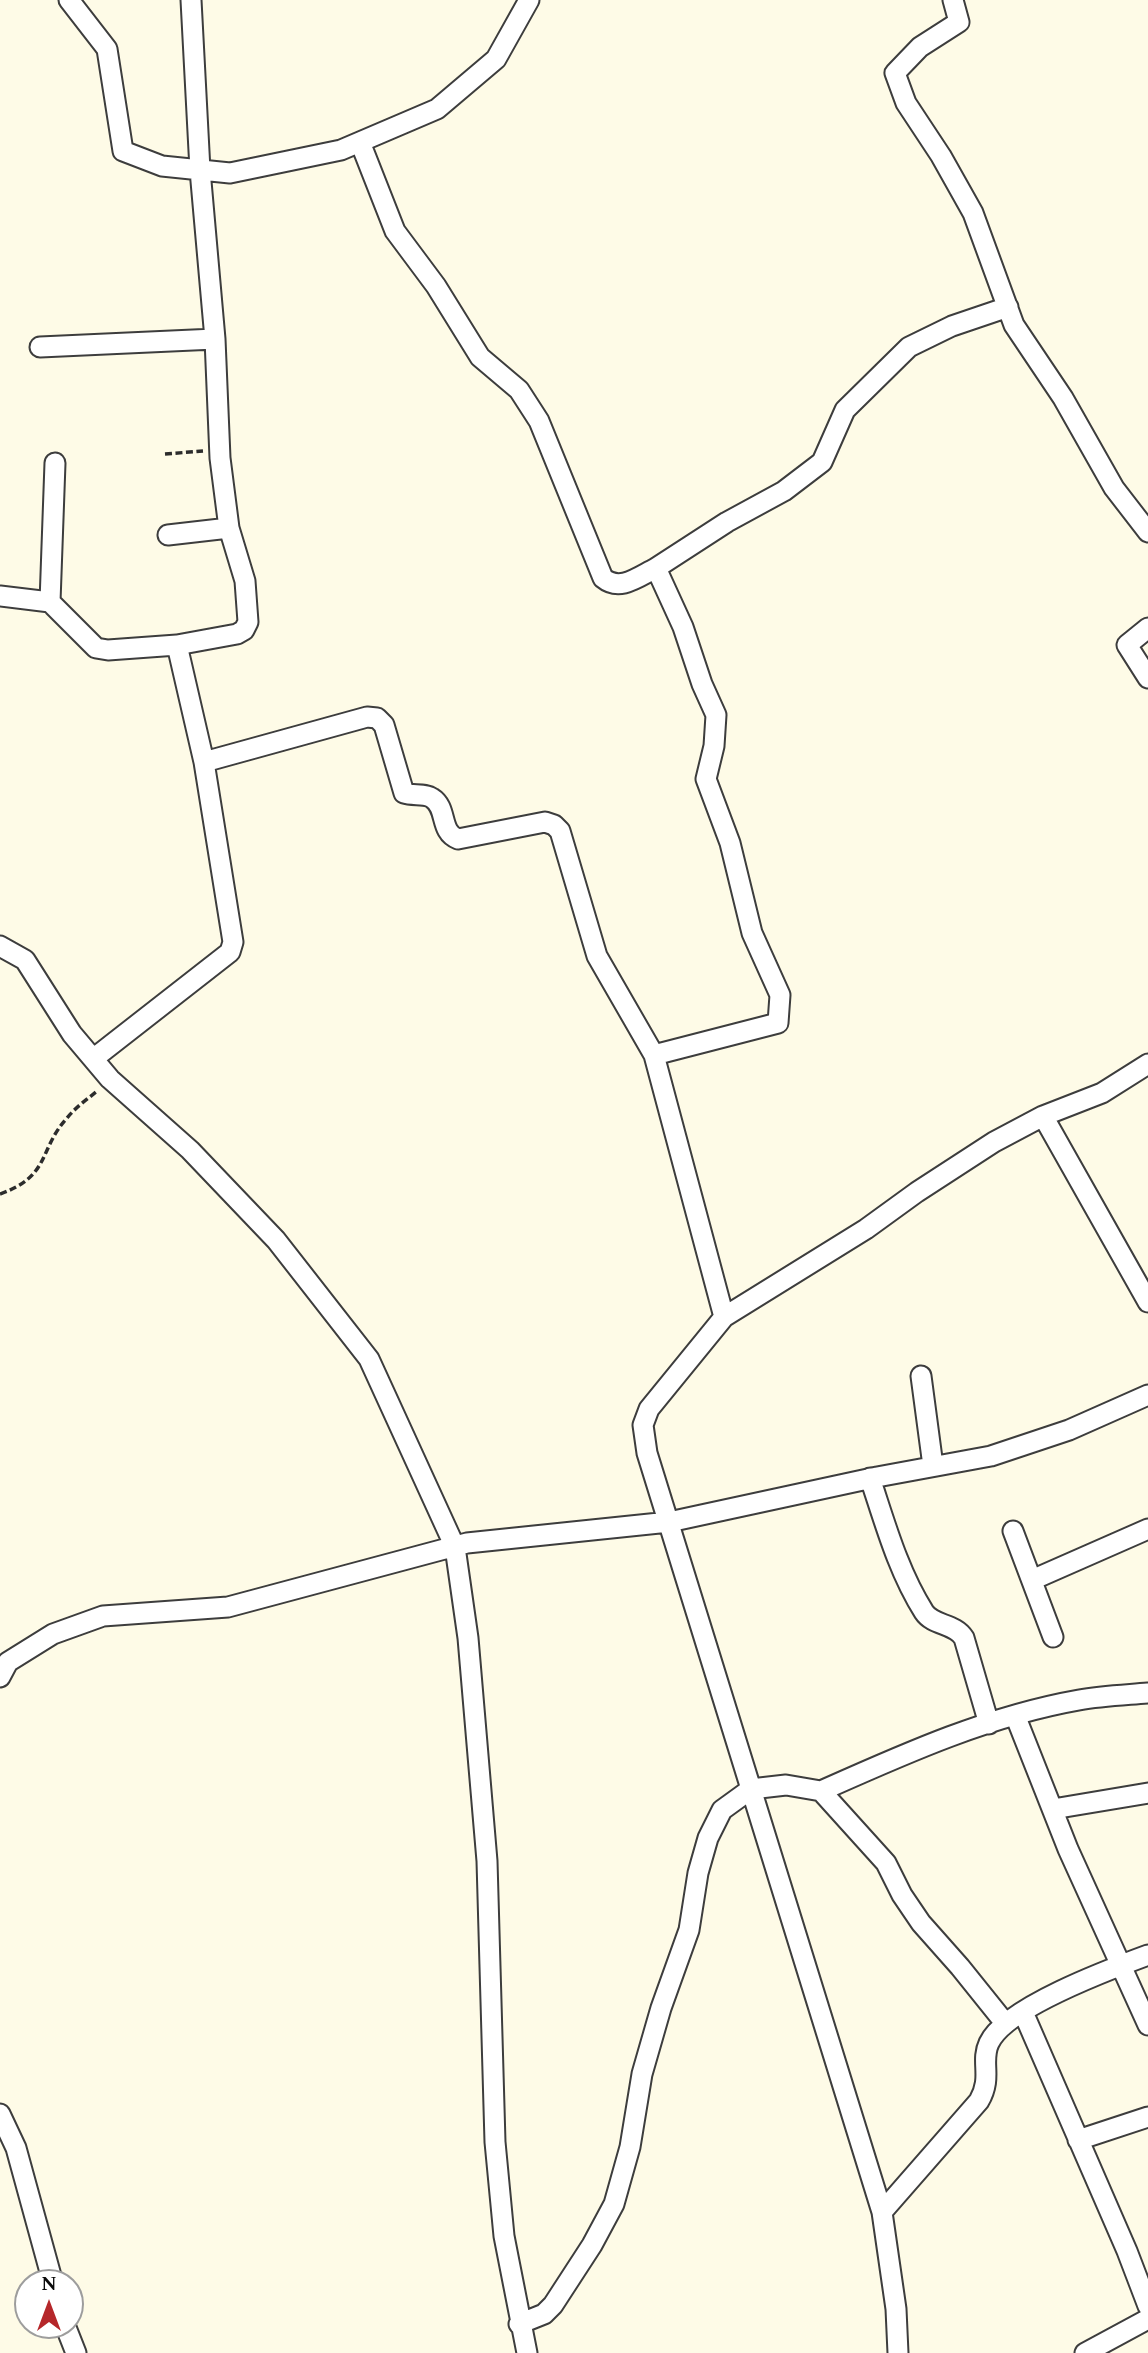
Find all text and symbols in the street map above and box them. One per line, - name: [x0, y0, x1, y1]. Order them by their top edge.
- north arrow: [14, 2269, 84, 2339]
- text: N: [41, 2270, 57, 2299]

